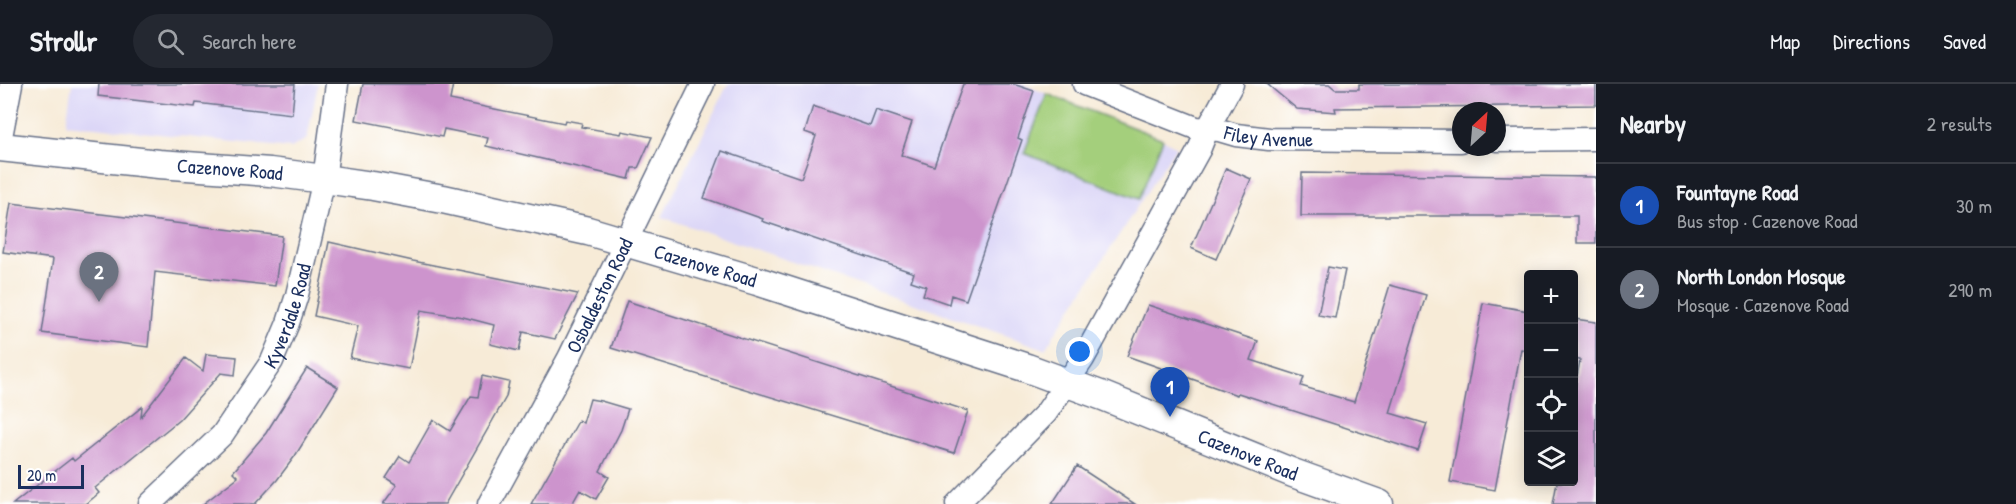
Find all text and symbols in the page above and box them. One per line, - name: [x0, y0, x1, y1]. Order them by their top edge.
- search box: [133, 14, 553, 68]
- text: Strollr: [30, 22, 97, 60]
- icon: search: [154, 25, 187, 58]
- text: Search here: [202, 26, 296, 56]
- text: Map: [1770, 27, 1800, 56]
- text: Directions: [1833, 27, 1910, 56]
- text: Saved: [1943, 27, 1986, 56]
- north arrow: [1452, 102, 1506, 156]
- text: Nearby: [1620, 106, 1686, 141]
- text: 2 results: [1927, 110, 1992, 137]
- street label: Filey Avenue: [1220, 118, 1313, 152]
- street label: Cazenove Road: [176, 151, 285, 187]
- text: Fountayne Road: [1677, 177, 1798, 207]
- text: 1: [1636, 192, 1643, 219]
- text: 30 m: [1956, 192, 1992, 219]
- text: Bus stop · Cazenove Road: [1677, 207, 1858, 234]
- street label: Osbaldeston Road: [559, 233, 639, 357]
- street label: Cazenove Road: [651, 237, 760, 293]
- pin: 2: [80, 252, 118, 302]
- street label: Kyverdale Road: [257, 261, 317, 374]
- text: North London Mosque: [1677, 261, 1846, 291]
- map controls: [1524, 270, 1578, 486]
- button: +: [1524, 270, 1578, 324]
- text: 2: [1635, 276, 1644, 303]
- text: 290 m: [1948, 276, 1992, 303]
- text: Mosque · Cazenove Road: [1677, 291, 1849, 318]
- button: −: [1524, 324, 1578, 378]
- your location: [1065, 337, 1094, 366]
- pin: 1: [1150, 368, 1190, 417]
- button: locate: [1524, 378, 1578, 432]
- street label: Cazenove Road: [1194, 422, 1302, 487]
- button: layers: [1524, 432, 1578, 486]
- scale bar: [18, 462, 84, 490]
- text: 20 m: [27, 464, 56, 486]

